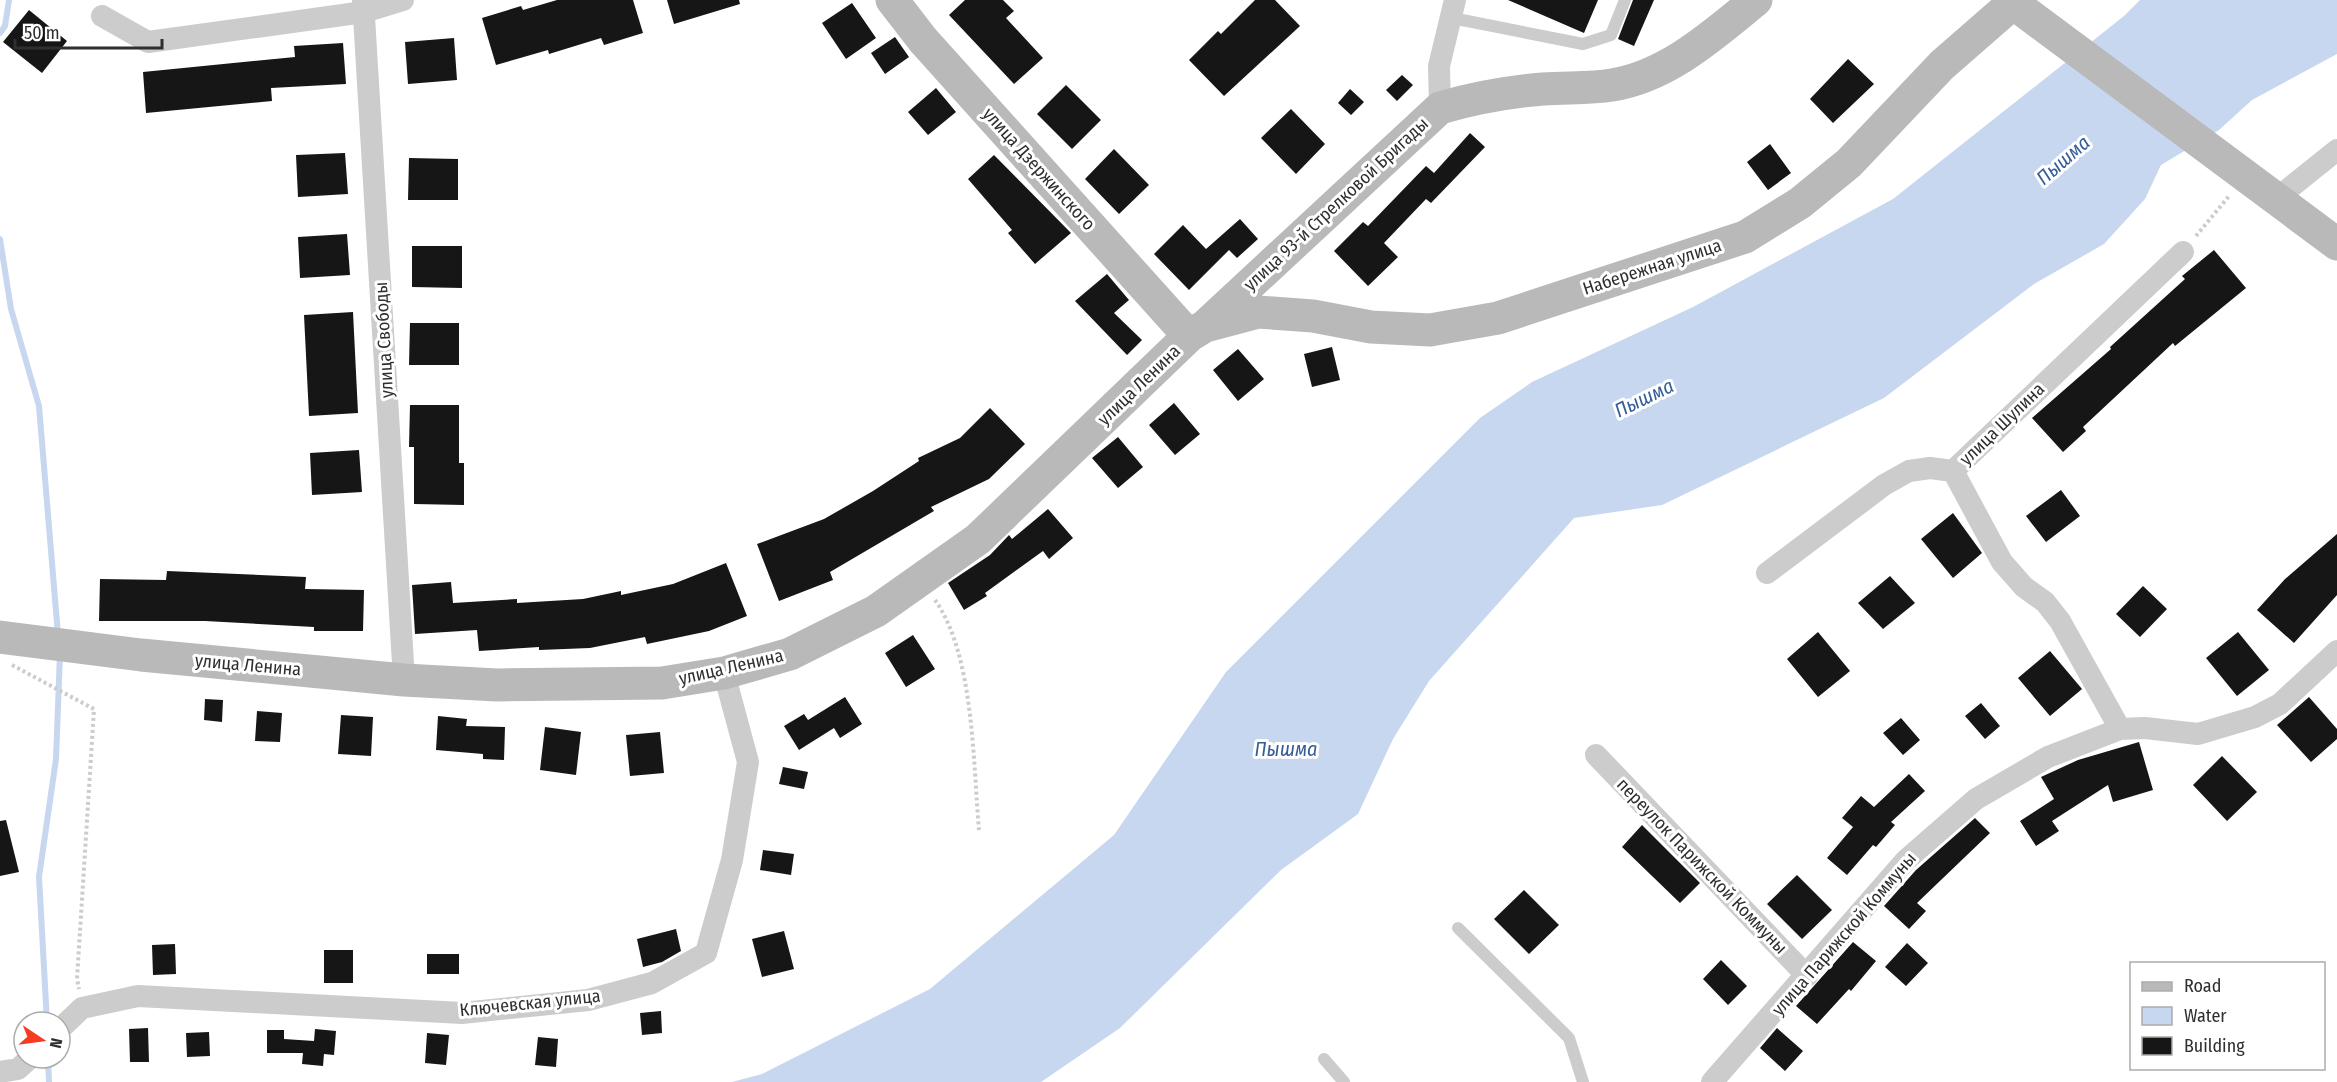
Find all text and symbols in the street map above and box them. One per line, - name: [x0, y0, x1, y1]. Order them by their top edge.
- scale bar: [15, 12, 162, 50]
- text: 50 m: [24, 22, 60, 44]
- street label: улица Дзержинского: [978, 103, 1100, 235]
- street label: улица 93-й Стрелковой Бригады: [1239, 113, 1433, 295]
- water label: Пышма: [2031, 130, 2095, 190]
- street label: Набережная улица: [1580, 234, 1724, 300]
- street label: улица Свободы: [370, 281, 398, 399]
- street label: улица Ленина: [1093, 340, 1185, 430]
- water label: Пышма: [1610, 373, 1678, 423]
- street label: улица Шулина: [1955, 378, 2049, 470]
- street label: улица Ленина: [677, 644, 786, 690]
- street label: улица Ленина: [194, 649, 302, 681]
- water label: Пышма: [1255, 737, 1317, 761]
- street label: переулок Парижской Коммуны: [1612, 774, 1792, 958]
- street label: улица Парижской Коммуны: [1767, 848, 1921, 1020]
- legend: [2130, 962, 2325, 1070]
- text: Road: [2184, 975, 2221, 997]
- street label: Ключевская улица: [459, 985, 602, 1021]
- text: Water: [2184, 1005, 2227, 1027]
- north arrow: [12, 1010, 72, 1070]
- text: Building: [2184, 1035, 2245, 1057]
- text: N: [46, 1036, 66, 1050]

